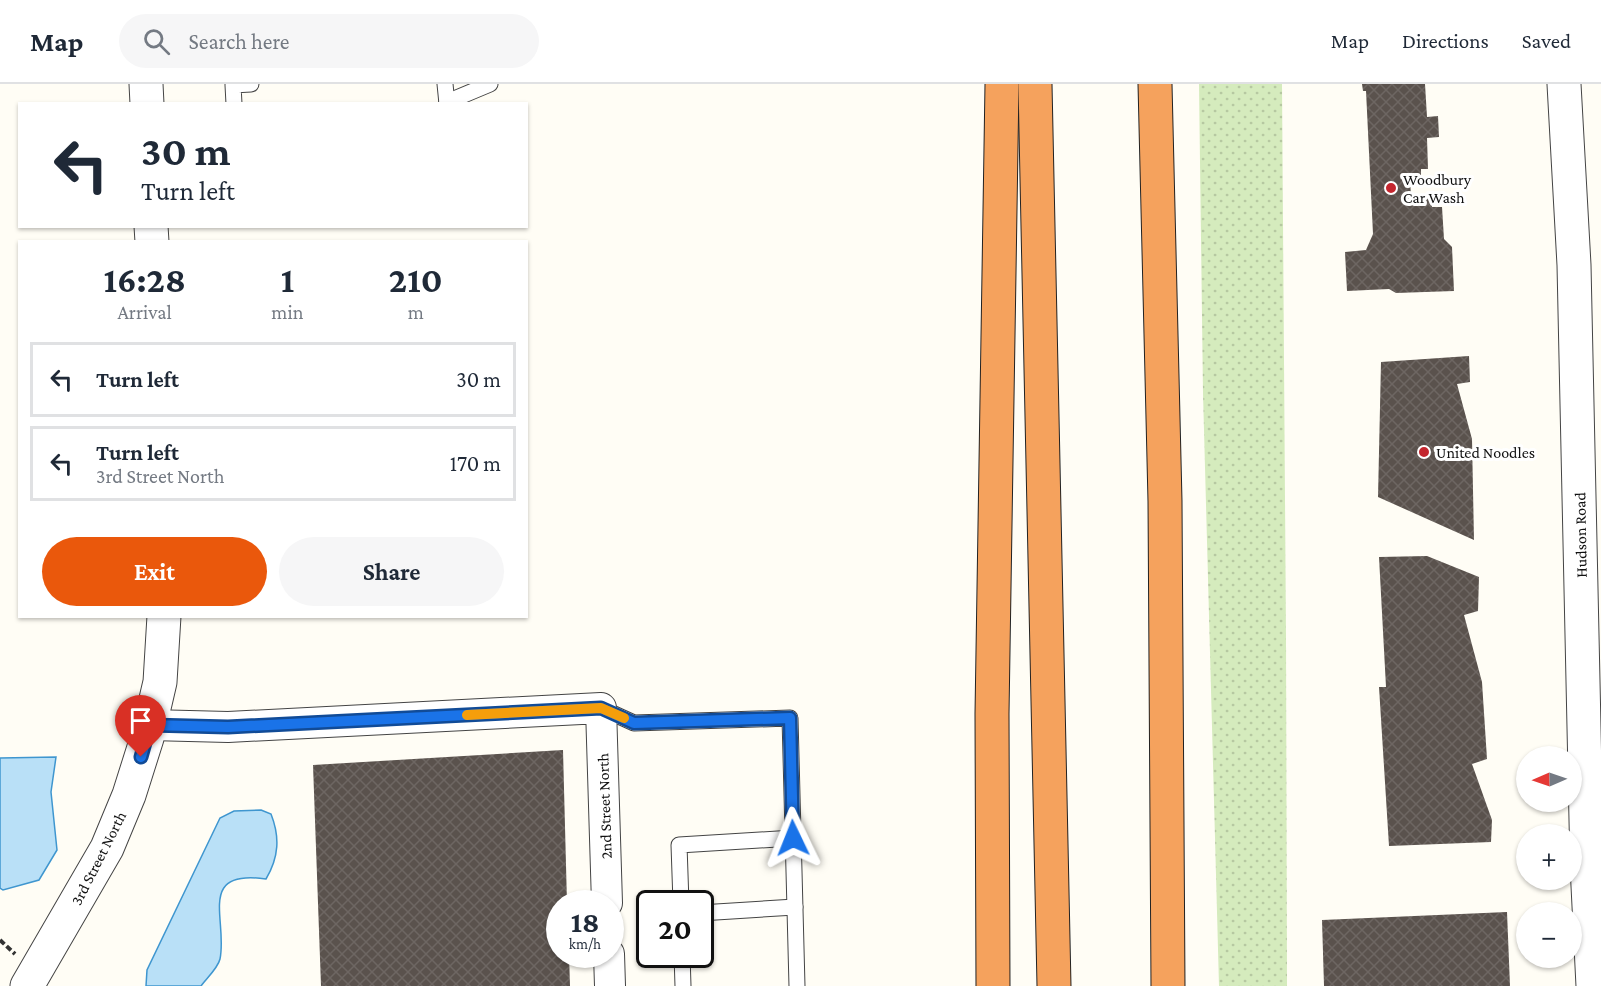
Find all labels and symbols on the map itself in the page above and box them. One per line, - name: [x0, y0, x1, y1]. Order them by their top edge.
- place label: Woodbury Car Wash: [1403, 171, 1472, 206]
- marker: Woodbury Car Wash: [1384, 181, 1398, 195]
- place label: United Noodles: [1436, 444, 1535, 461]
- marker: United Noodles: [1417, 445, 1431, 459]
- street label: Hudson Road: [1571, 491, 1590, 578]
- pin: [115, 695, 166, 757]
- north arrow: [1516, 746, 1582, 812]
- street label: 2nd Street North: [594, 752, 615, 859]
- position arrow: [761, 806, 825, 870]
- street label: 3rd Street North: [68, 808, 130, 908]
- speed limit sign: 20: [636, 890, 714, 968]

